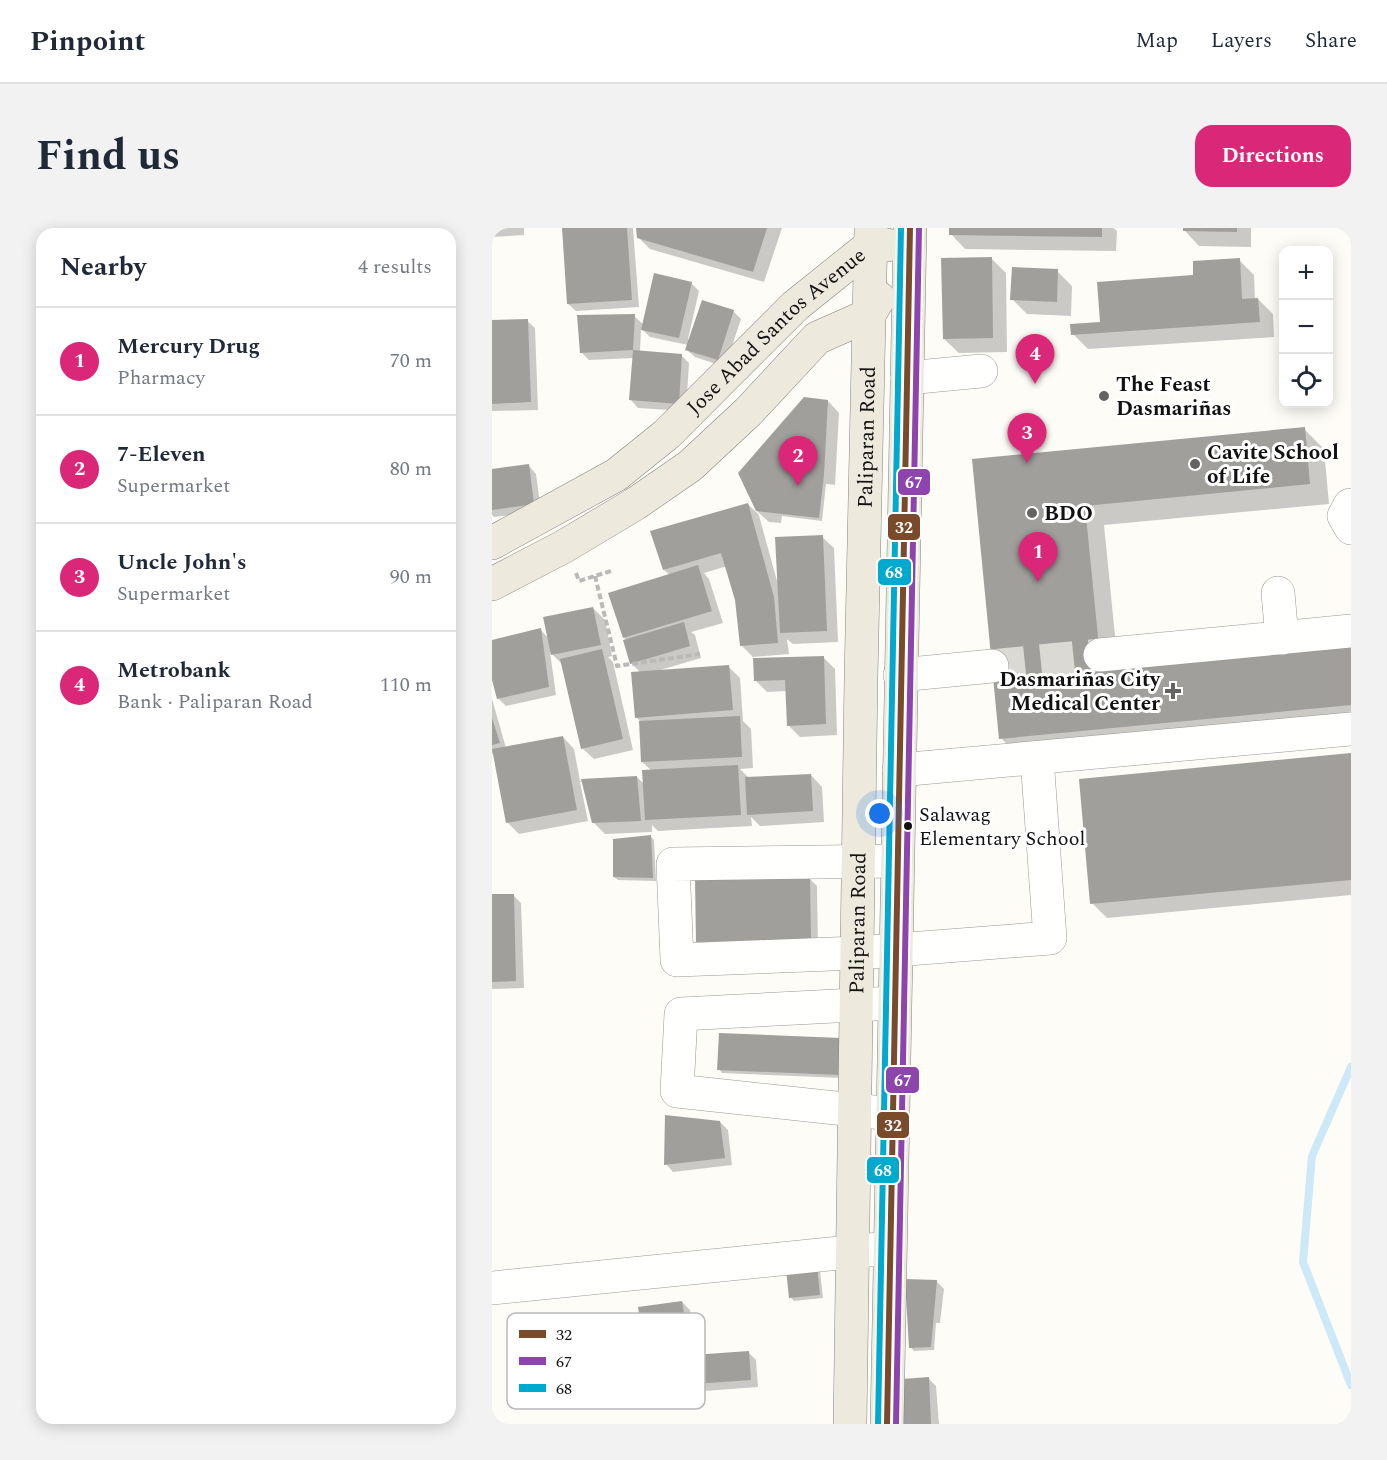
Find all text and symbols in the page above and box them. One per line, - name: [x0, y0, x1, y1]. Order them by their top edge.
- text: Pinpoint: [30, 20, 145, 63]
- text: Map: [1136, 25, 1178, 57]
- text: Layers: [1211, 25, 1272, 57]
- text: Share: [1305, 25, 1357, 57]
- text: Find us: [36, 125, 180, 188]
- button: Directions: [1195, 125, 1351, 187]
- street label: Jose Abad Santos Avenue: [680, 240, 873, 423]
- map controls: [1279, 246, 1333, 408]
- button: +: [1279, 246, 1333, 300]
- text: Nearby: [60, 247, 146, 287]
- text: 4 results: [358, 252, 432, 282]
- button: −: [1279, 300, 1333, 354]
- text: Mercury Drug: [117, 330, 260, 363]
- pin: 4: [1016, 334, 1054, 384]
- text: 1: [74, 346, 85, 376]
- text: 70 m: [390, 346, 432, 376]
- button: locate: [1279, 354, 1333, 408]
- text: Pharmacy: [117, 363, 205, 393]
- street label: Paliparan Road: [850, 366, 885, 508]
- place label: The Feast Dasmariñas: [1116, 369, 1231, 425]
- marker: The Feast Dasmariñas: [1097, 389, 1111, 403]
- pin: 3: [1008, 414, 1046, 463]
- pin: 2: [778, 436, 818, 486]
- place label: Cavite School of Life: [1207, 437, 1339, 493]
- text: 7-Eleven: [117, 438, 206, 471]
- text: 2: [74, 454, 85, 484]
- text: 80 m: [390, 454, 432, 484]
- marker: Cavite School of Life: [1188, 457, 1202, 471]
- line badge: 67: [897, 468, 931, 496]
- text: Supermarket: [117, 471, 230, 501]
- text: 67: [905, 471, 923, 495]
- place label: BDO: [1044, 498, 1093, 530]
- marker: BDO: [1025, 506, 1039, 520]
- line badge: 32: [887, 513, 921, 541]
- text: 32: [895, 516, 913, 540]
- pin: 1: [1018, 532, 1058, 582]
- text: Uncle John's: [117, 546, 247, 579]
- line badge: 68: [877, 558, 912, 586]
- text: 68: [885, 561, 903, 585]
- text: 3: [74, 562, 85, 592]
- text: 90 m: [390, 562, 432, 592]
- text: Supermarket: [117, 579, 230, 609]
- text: Metrobank: [117, 654, 231, 687]
- place label: Dasmariñas City Medical Center: [999, 664, 1161, 720]
- text: 4: [74, 670, 85, 700]
- text: 110 m: [380, 670, 432, 700]
- marker: Dasmariñas City Medical Center: [1164, 682, 1182, 700]
- text: Bank · Paliparan Road: [117, 687, 313, 717]
- your location: [865, 799, 894, 828]
- place label: Salawag Elementary School: [919, 800, 1085, 854]
- marker: Salawag Elementary School: [902, 820, 914, 832]
- street label: Paliparan Road: [841, 852, 875, 994]
- line badge: 67: [885, 1066, 920, 1094]
- text: 67: [894, 1069, 912, 1093]
- line badge: 32: [876, 1111, 910, 1139]
- text: 32: [884, 1114, 902, 1138]
- line badge: 68: [866, 1156, 900, 1184]
- text: 68: [874, 1159, 892, 1183]
- legend: [507, 1313, 705, 1409]
- text: 32: [556, 1323, 572, 1347]
- text: 67: [556, 1350, 572, 1374]
- text: 68: [556, 1377, 572, 1401]

